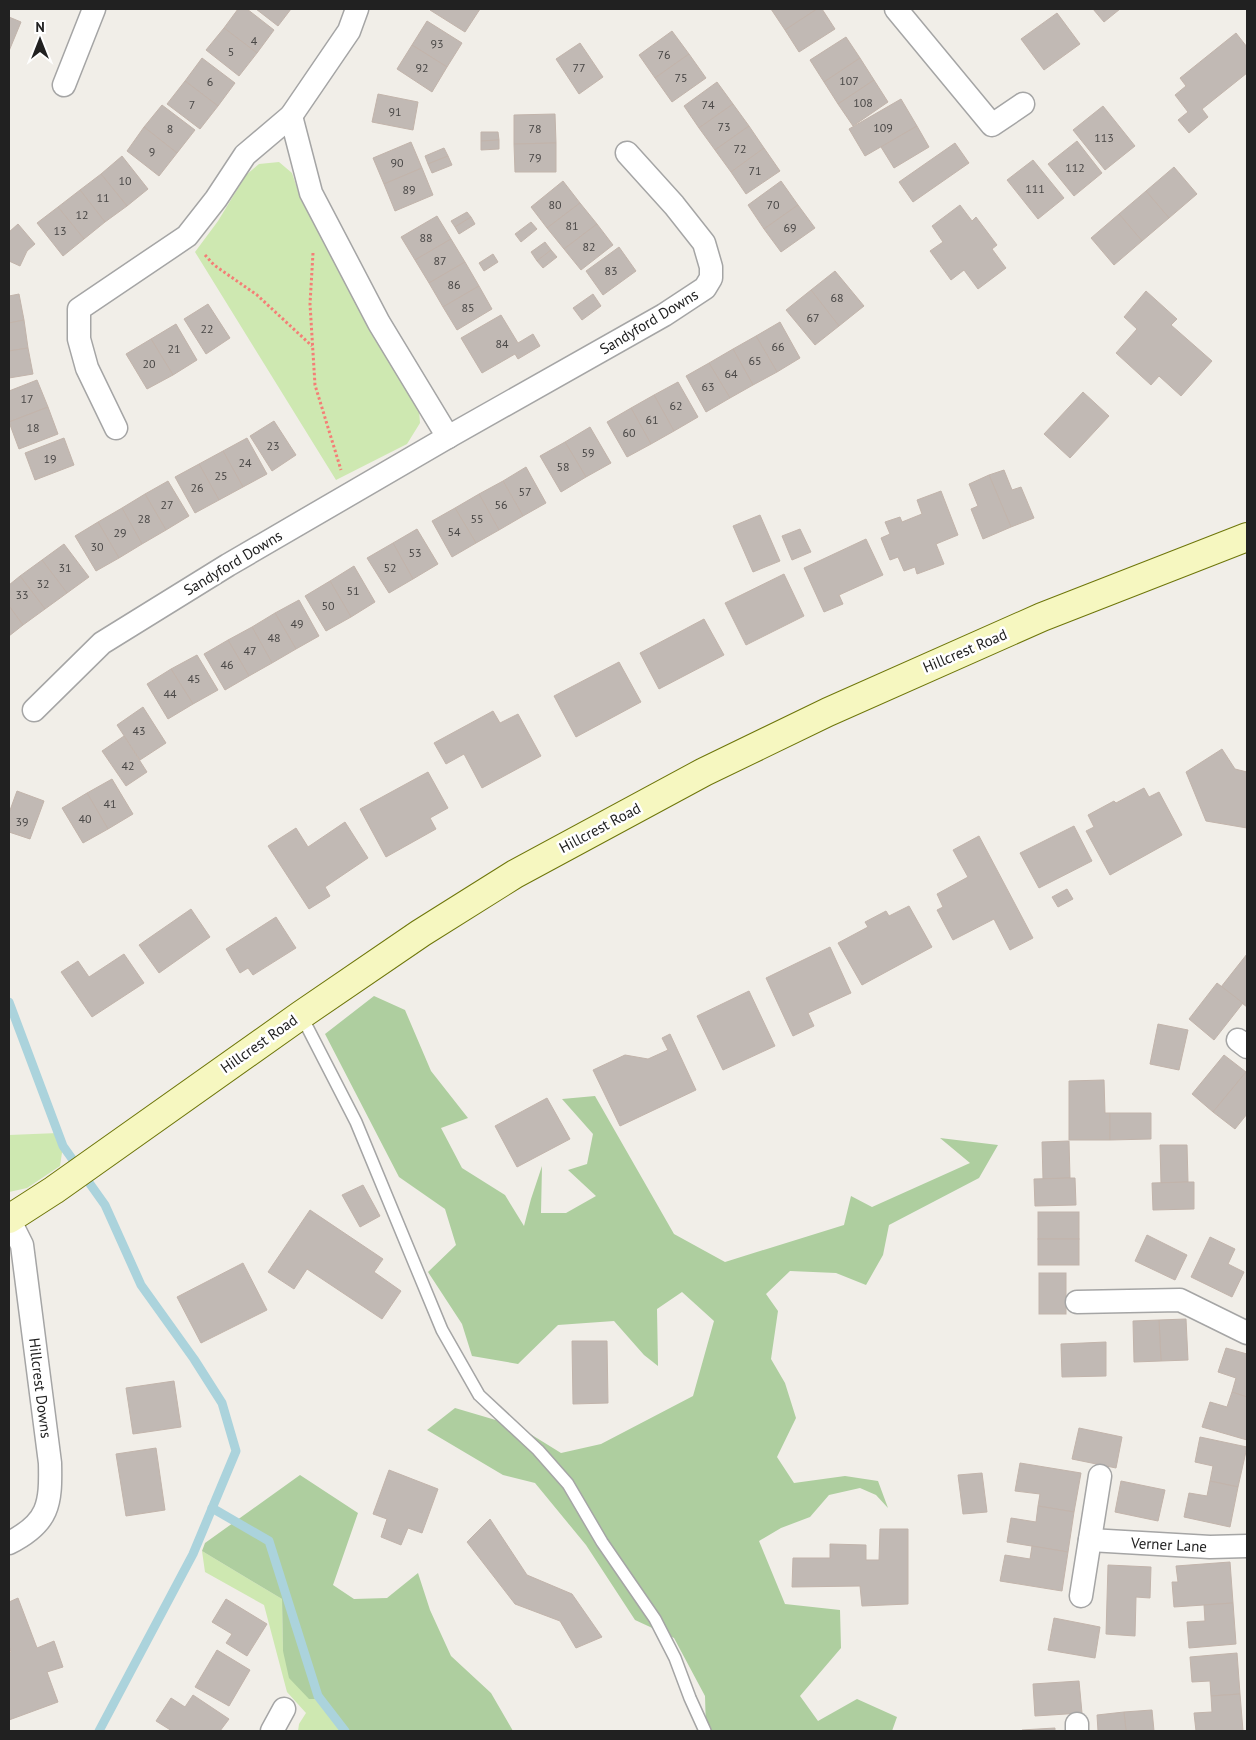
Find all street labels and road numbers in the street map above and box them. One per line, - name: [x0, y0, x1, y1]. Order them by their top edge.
- street label: Sandyford Downs: [596, 285, 702, 358]
- street label: Sandyford Downs: [180, 526, 286, 599]
- street label: Hillcrest Road: [920, 624, 1010, 677]
- street label: Hillcrest Road: [556, 798, 644, 857]
- street label: Hillcrest Road: [217, 1010, 301, 1077]
- street label: Hillcrest Downs: [25, 1337, 56, 1439]
- street label: Verner Lane: [1130, 1533, 1207, 1556]

